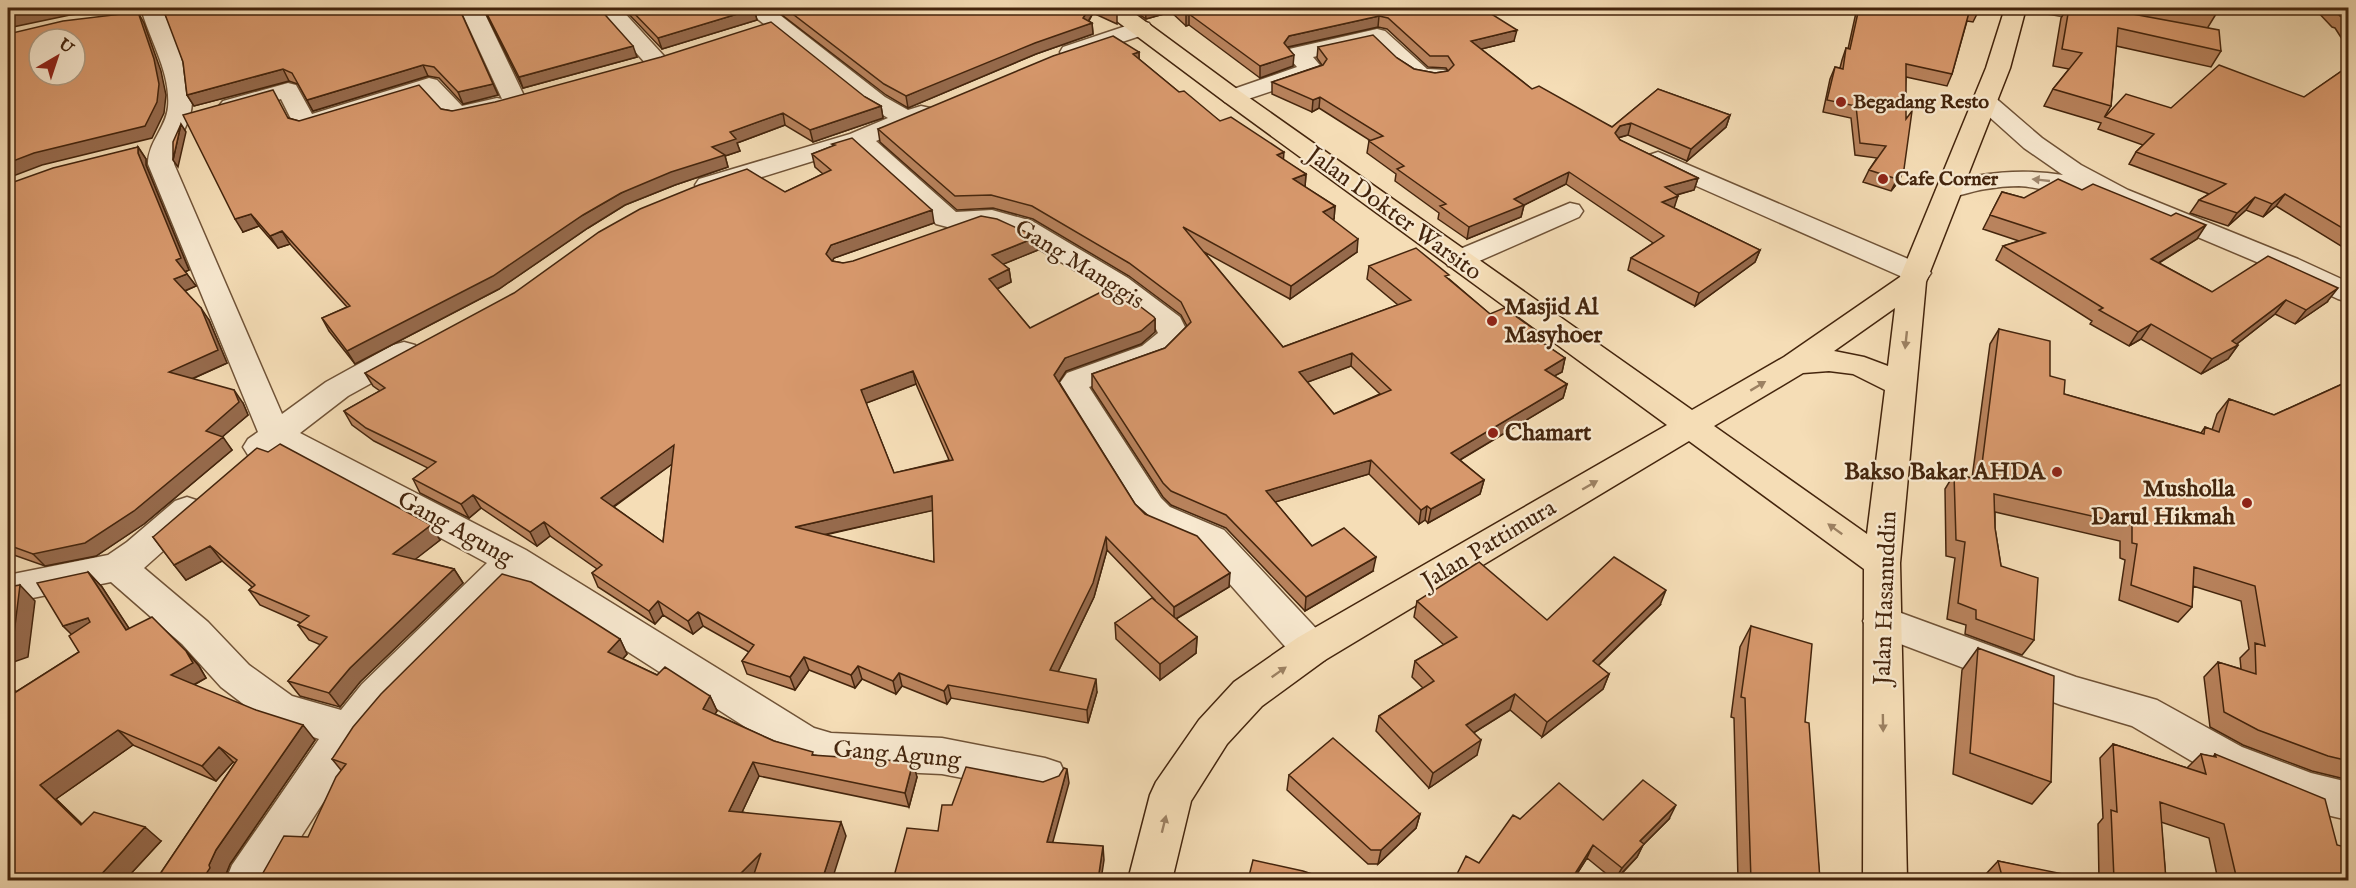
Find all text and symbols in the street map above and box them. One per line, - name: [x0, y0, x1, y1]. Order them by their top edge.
- north arrow: [27, 27, 87, 87]
- text: U: [53, 34, 77, 59]
- place label: Begadang Resto: [1853, 90, 1989, 115]
- marker: Begadang Resto: [1834, 95, 1848, 109]
- street label: Jalan Dokter Warsito: [1298, 138, 1488, 288]
- place label: Cafe Corner: [1895, 167, 1999, 192]
- marker: Cafe Corner: [1876, 172, 1890, 186]
- one-way arrow: [2032, 175, 2051, 185]
- street label: Gang Manggis: [1008, 213, 1150, 317]
- place label: Masjid Al Masyhoer: [1504, 292, 1603, 351]
- marker: Masjid Al Masyhoer: [1485, 314, 1499, 328]
- one-way arrow: [1901, 330, 1911, 349]
- one-way arrow: [1750, 381, 1767, 391]
- place label: Chamart: [1505, 418, 1592, 449]
- marker: Chamart: [1486, 426, 1500, 440]
- place label: Bakso Bakar AHDA: [1844, 457, 2047, 488]
- marker: Bakso Bakar AHDA: [2050, 465, 2064, 479]
- place label: Musholla Darul Hikmah: [2091, 474, 2236, 533]
- one-way arrow: [1582, 480, 1599, 490]
- street label: Gang Agung: [392, 484, 519, 574]
- street label: Jalan Pattimura: [1414, 492, 1562, 599]
- marker: Musholla Darul Hikmah: [2240, 496, 2254, 510]
- street label: Jalan Hasanuddin: [1867, 510, 1905, 689]
- one-way arrow: [1827, 523, 1843, 535]
- one-way arrow: [1271, 667, 1287, 678]
- one-way arrow: [1878, 713, 1888, 732]
- street label: Gang Agung: [832, 734, 963, 776]
- one-way arrow: [1160, 814, 1170, 833]

